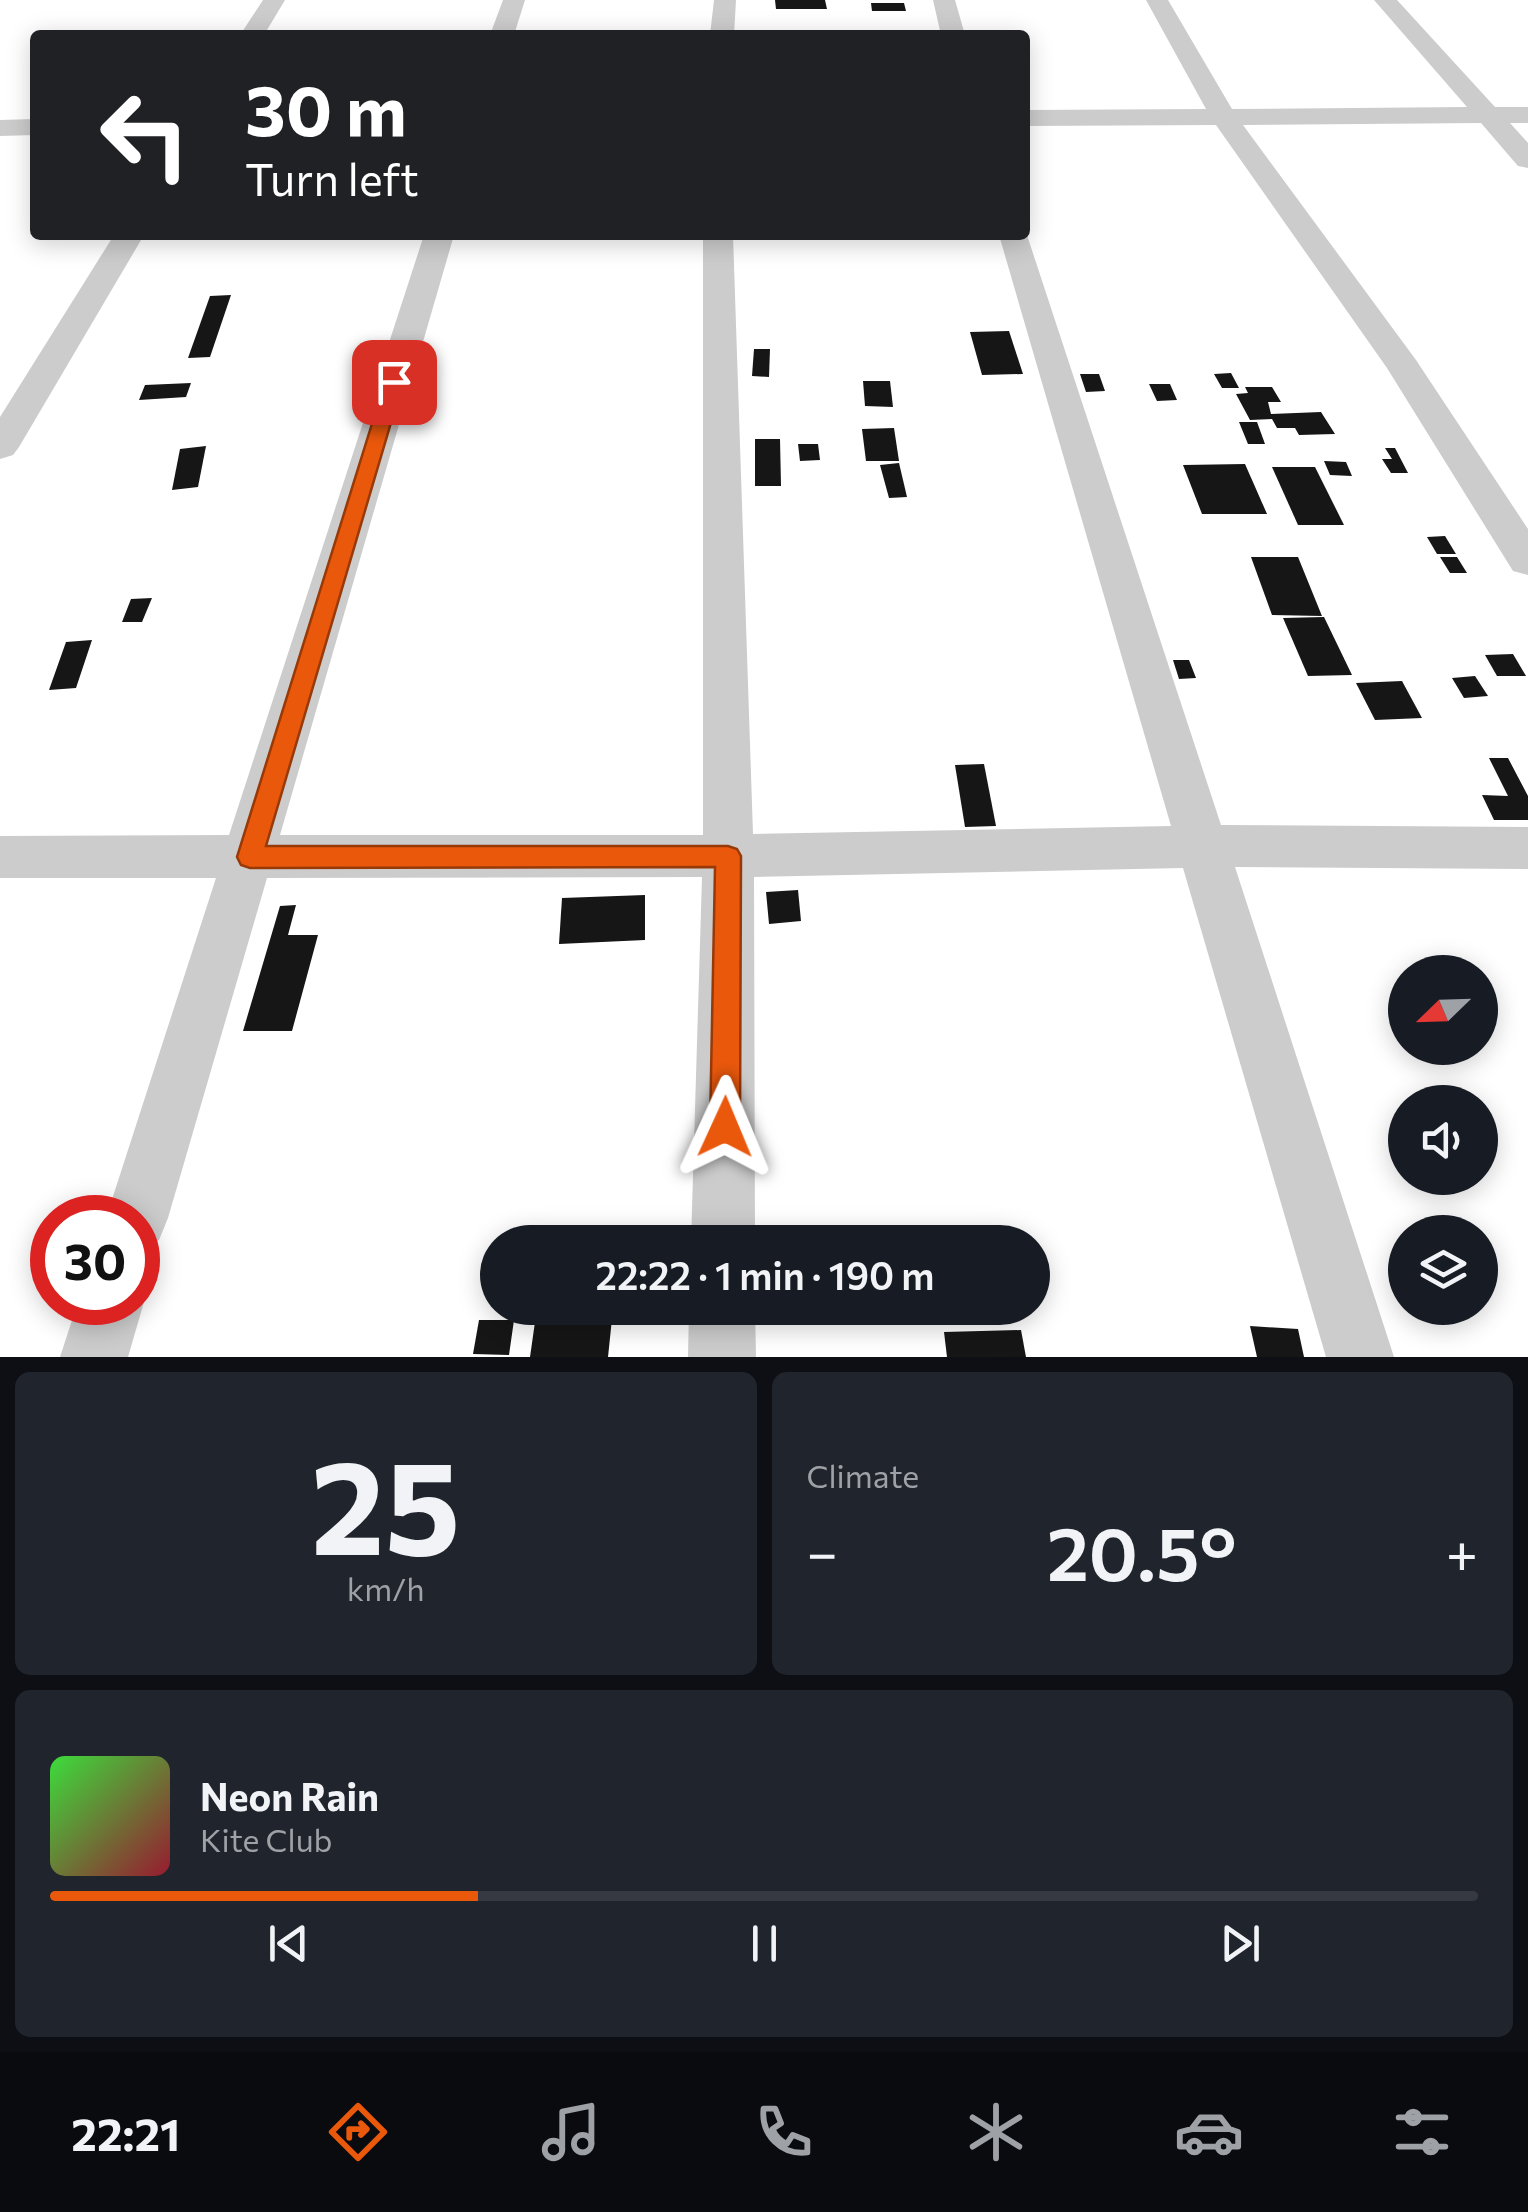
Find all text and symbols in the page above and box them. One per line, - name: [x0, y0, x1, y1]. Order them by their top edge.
- text: 30 m: [245, 65, 407, 150]
- icon: left: [80, 70, 210, 200]
- text: Turn left: [245, 150, 419, 205]
- pin: [352, 340, 437, 425]
- icon: arrive: [367, 355, 422, 410]
- north arrow: [1388, 955, 1498, 1065]
- map controls: [1388, 955, 1498, 1325]
- position arrow: [673, 1075, 777, 1179]
- button: sound: [1388, 1085, 1498, 1195]
- speed limit sign: 30: [30, 1195, 160, 1325]
- button: layers: [1388, 1215, 1498, 1325]
- text: 22:22 · 1 min · 190 m: [595, 1251, 935, 1298]
- text: 25: [311, 1423, 461, 1582]
- text: Climate: [807, 1455, 919, 1495]
- text: 20.5°: [1047, 1505, 1237, 1596]
- text: −: [807, 1517, 838, 1584]
- text: +: [1446, 1517, 1478, 1584]
- text: km/h: [347, 1568, 425, 1608]
- text: Neon Rain: [200, 1772, 379, 1819]
- text: Kite Club: [200, 1819, 332, 1859]
- icon: previous: [261, 1916, 316, 1971]
- icon: pause: [737, 1916, 792, 1971]
- icon: next: [1213, 1916, 1268, 1971]
- icon: directions: [323, 2097, 393, 2167]
- icon: music: [536, 2097, 606, 2167]
- icon: phone: [749, 2097, 819, 2167]
- icon: climate: [961, 2097, 1031, 2167]
- icon: car: [1174, 2097, 1244, 2167]
- icon: filters: [1387, 2097, 1457, 2167]
- text: 22:21: [71, 2105, 180, 2160]

